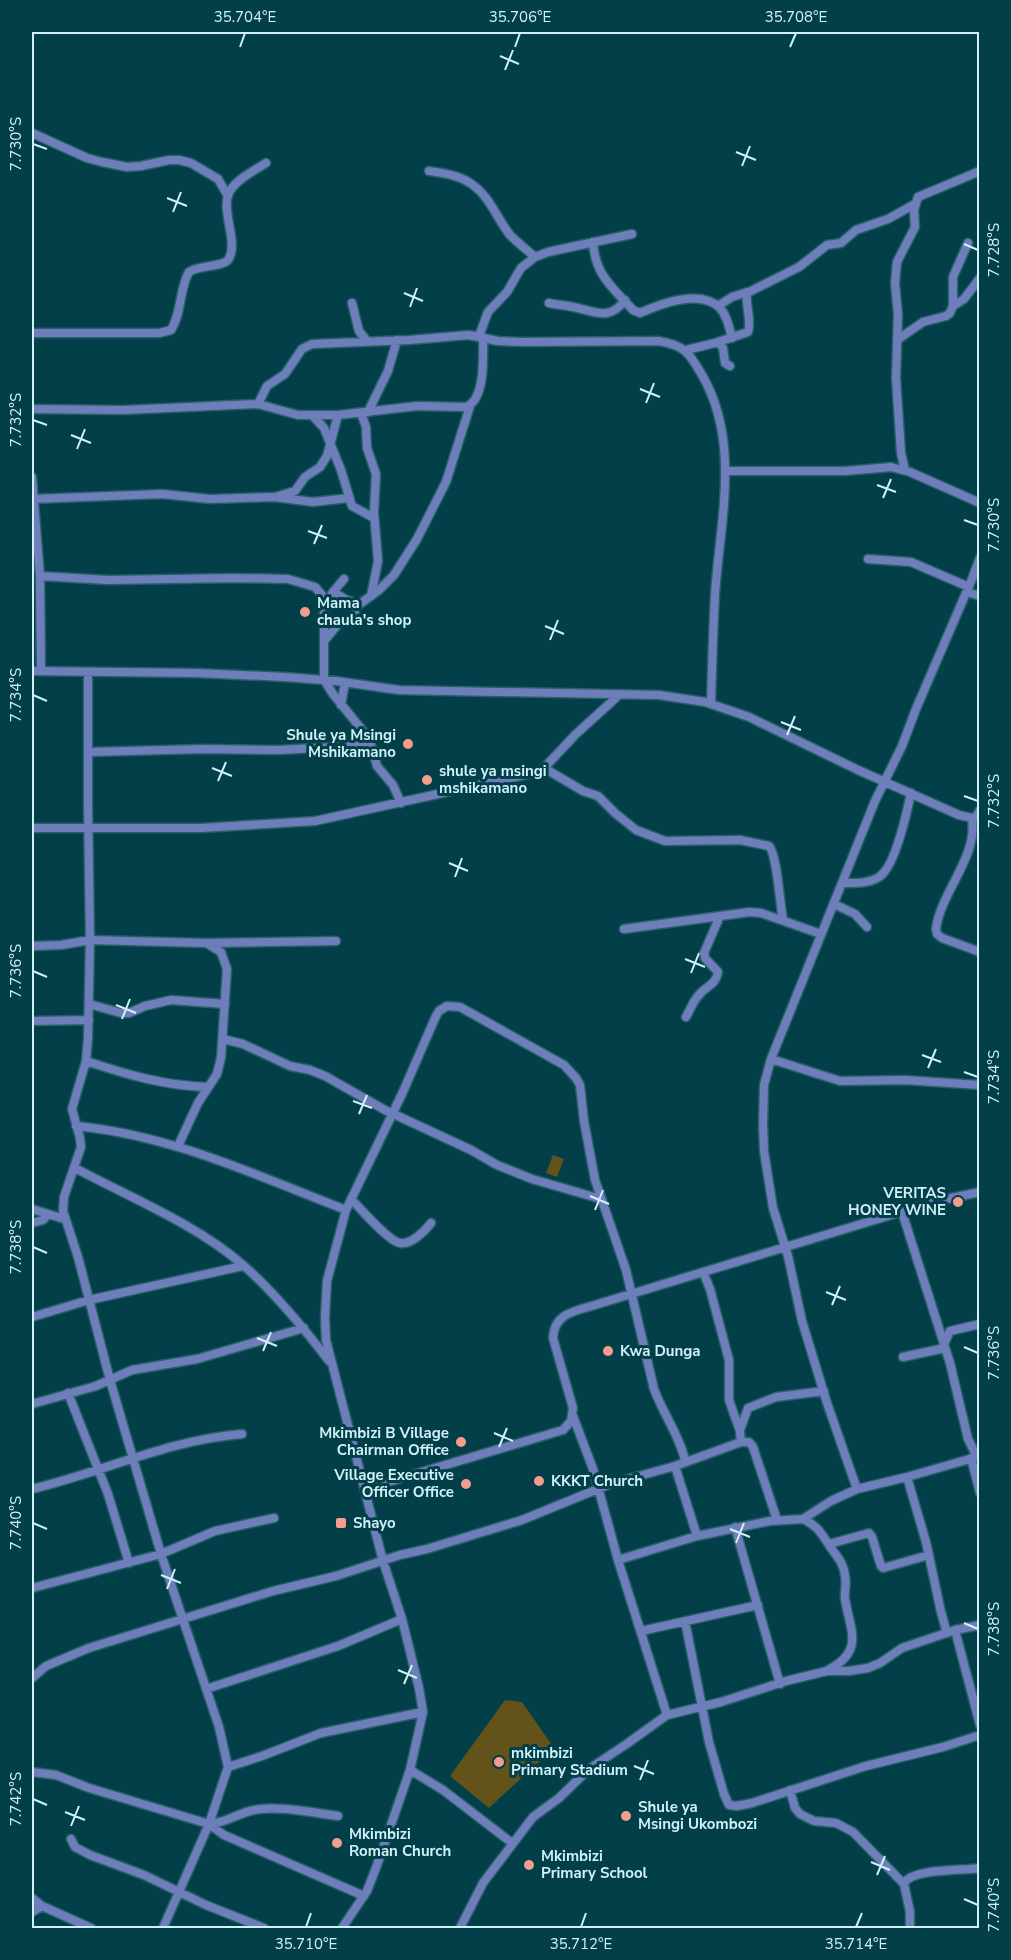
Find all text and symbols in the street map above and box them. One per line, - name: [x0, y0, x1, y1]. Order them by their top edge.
- text: 35.704°E: [214, 7, 276, 27]
- text: 35.706°E: [489, 7, 551, 27]
- text: 35.708°E: [765, 7, 827, 27]
- text: 7.730°S: [6, 117, 26, 171]
- text: 7.728°S: [984, 223, 1004, 277]
- text: 7.732°S: [6, 393, 26, 447]
- text: 7.730°S: [984, 498, 1004, 552]
- place label: Mama chaula's shop: [317, 593, 411, 630]
- marker: Mama chaula's shop: [298, 605, 312, 619]
- text: 7.734°S: [6, 668, 26, 722]
- place label: Shule ya Msingi Mshikamano: [286, 725, 396, 762]
- marker: Shule ya Msingi Mshikamano: [401, 737, 415, 751]
- place label: shule ya msingi mshikamano: [439, 761, 547, 798]
- marker: shule ya msingi mshikamano: [420, 773, 434, 787]
- text: 7.732°S: [984, 774, 1004, 828]
- text: 7.736°S: [6, 944, 26, 998]
- text: 7.734°S: [984, 1050, 1004, 1104]
- place label: VERITAS HONEY WINE: [848, 1183, 946, 1220]
- marker: VERITAS HONEY WINE: [951, 1195, 965, 1209]
- text: 7.738°S: [6, 1220, 26, 1274]
- text: 7.736°S: [984, 1326, 1004, 1380]
- place label: Kwa Dunga: [620, 1341, 701, 1361]
- marker: Kwa Dunga: [601, 1344, 615, 1358]
- place label: Mkimbizi B Village Chairman Office: [319, 1423, 449, 1460]
- marker: Mkimbizi B Village Chairman Office: [454, 1435, 468, 1449]
- place label: Village Executive Officer Office: [333, 1465, 454, 1502]
- place label: KKKT Church: [551, 1471, 643, 1491]
- marker: KKKT Church: [532, 1474, 546, 1488]
- marker: Village Executive Officer Office: [459, 1477, 473, 1491]
- text: 7.740°S: [6, 1496, 26, 1550]
- place label: Shayo: [353, 1513, 396, 1533]
- marker: Shayo: [334, 1516, 348, 1530]
- text: 7.738°S: [984, 1602, 1004, 1656]
- place label: mkimbizi Primary Stadium: [511, 1743, 628, 1780]
- marker: mkimbizi Primary Stadium: [492, 1755, 506, 1769]
- text: 7.742°S: [6, 1772, 26, 1826]
- place label: Shule ya Msingi Ukombozi: [638, 1797, 757, 1834]
- marker: Shule ya Msingi Ukombozi: [619, 1809, 633, 1823]
- place label: Mkimbizi Roman Church: [349, 1824, 451, 1861]
- marker: Mkimbizi Roman Church: [330, 1836, 344, 1850]
- place label: Mkimbizi Primary School: [541, 1846, 648, 1883]
- marker: Mkimbizi Primary School: [522, 1858, 536, 1872]
- text: 7.740°S: [984, 1878, 1004, 1932]
- text: 35.710°E: [275, 1934, 337, 1954]
- text: 35.712°E: [550, 1934, 612, 1954]
- text: 35.714°E: [825, 1934, 887, 1954]

